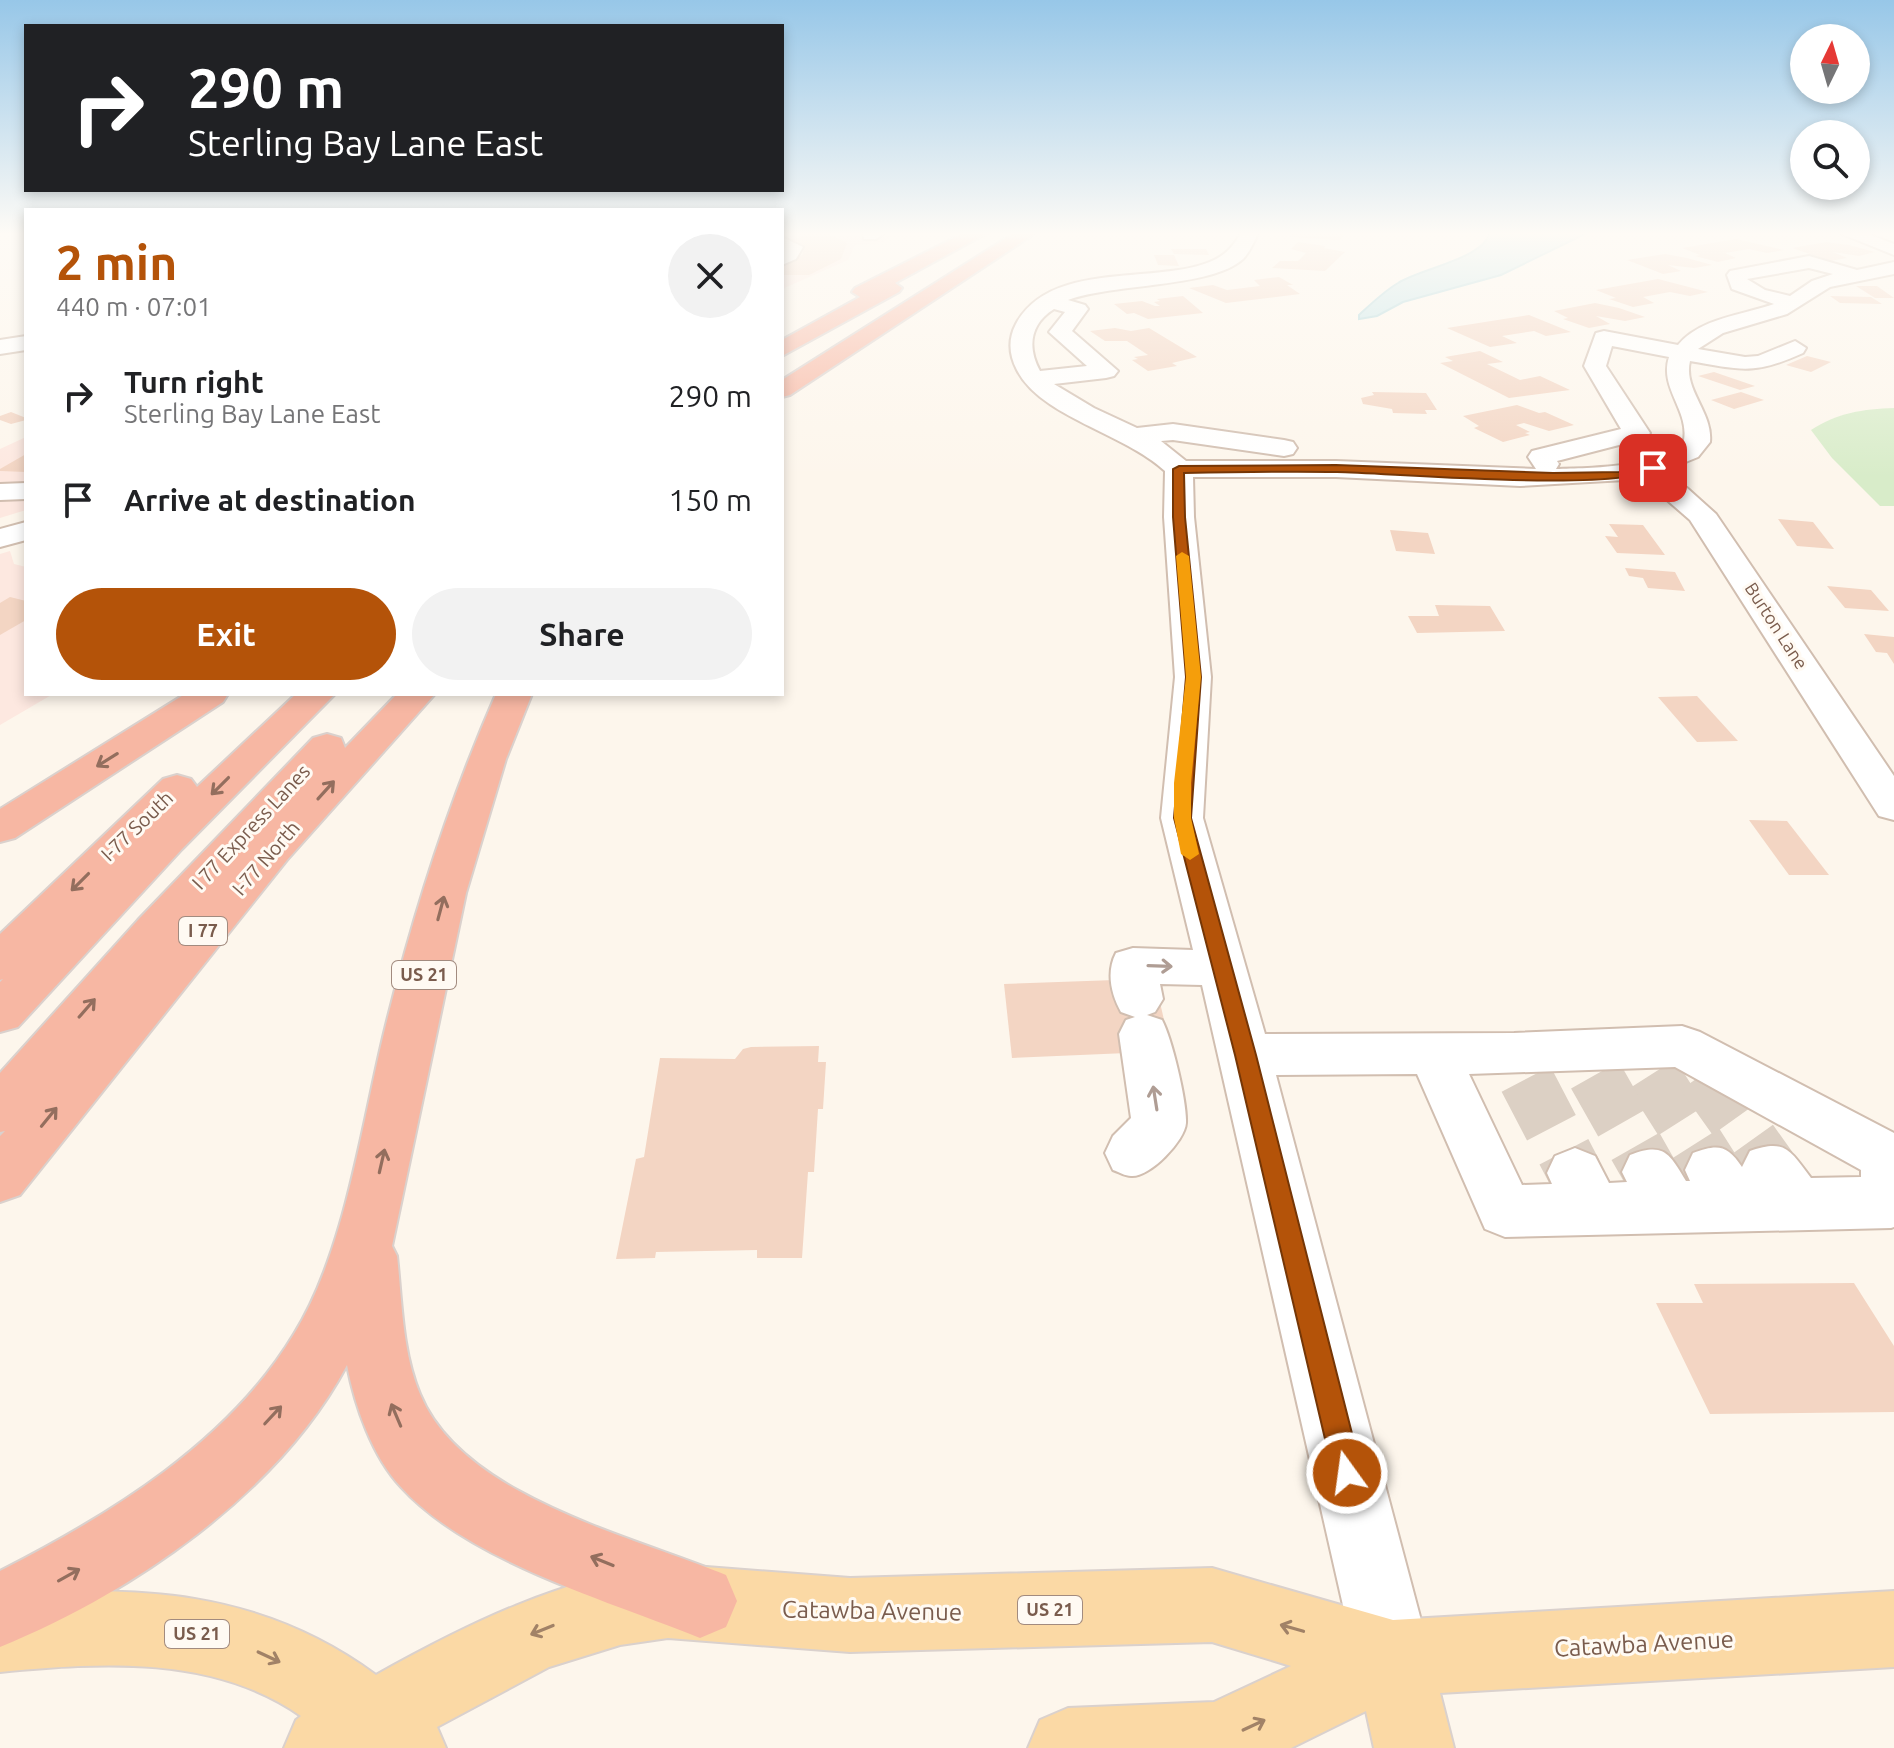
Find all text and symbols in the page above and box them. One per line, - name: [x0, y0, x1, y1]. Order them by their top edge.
- north arrow: [1790, 24, 1870, 104]
- map controls: [1790, 24, 1870, 200]
- icon: right: [56, 56, 160, 160]
- text: 290 m: [188, 56, 344, 119]
- button: search: [1790, 120, 1870, 200]
- text: Sterling Bay Lane East: [188, 122, 543, 163]
- button: close: [668, 234, 752, 318]
- text: 2 min: [56, 235, 177, 289]
- text: 440 m · 07:01: [56, 292, 212, 321]
- text: Turn right: [124, 365, 264, 399]
- icon: right: [56, 374, 100, 418]
- text: 290 m: [668, 379, 752, 413]
- text: Sterling Bay Lane East: [124, 399, 380, 428]
- pin: [1619, 434, 1687, 502]
- icon: arrive: [1631, 446, 1675, 490]
- icon: arrive: [56, 478, 100, 522]
- text: Arrive at destination: [124, 483, 416, 517]
- text: 150 m: [668, 483, 752, 517]
- street label: Burton Lane: [1741, 578, 1812, 672]
- button: Exit: [56, 588, 396, 680]
- button: Share: [412, 588, 752, 680]
- one-way arrow: [96, 752, 119, 768]
- street label: I 77 Express Lanes: [187, 759, 314, 894]
- one-way arrow: [211, 776, 230, 795]
- one-way arrow: [317, 781, 335, 801]
- street label: I-77 South: [96, 786, 177, 865]
- street label: I-77 North: [227, 816, 304, 900]
- one-way arrow: [71, 872, 90, 891]
- one-way arrow: [434, 895, 449, 921]
- road number: I 77: [179, 917, 227, 945]
- one-way arrow: [1146, 959, 1173, 974]
- road number: US 21: [392, 961, 456, 989]
- one-way arrow: [78, 999, 96, 1019]
- one-way arrow: [1146, 1086, 1161, 1111]
- one-way arrow: [40, 1107, 58, 1128]
- one-way arrow: [375, 1149, 390, 1174]
- one-way arrow: [388, 1403, 402, 1428]
- one-way arrow: [264, 1406, 282, 1426]
- position arrow: [1305, 1431, 1389, 1515]
- one-way arrow: [590, 1553, 615, 1567]
- one-way arrow: [57, 1567, 81, 1582]
- street label: Catawba Avenue: [782, 1595, 962, 1626]
- road number: US 21: [1018, 1596, 1082, 1624]
- road number: US 21: [165, 1620, 229, 1648]
- one-way arrow: [1279, 1620, 1305, 1635]
- one-way arrow: [530, 1624, 555, 1639]
- street label: Catawba Avenue: [1553, 1625, 1735, 1662]
- one-way arrow: [257, 1650, 281, 1665]
- one-way arrow: [1241, 1717, 1265, 1732]

